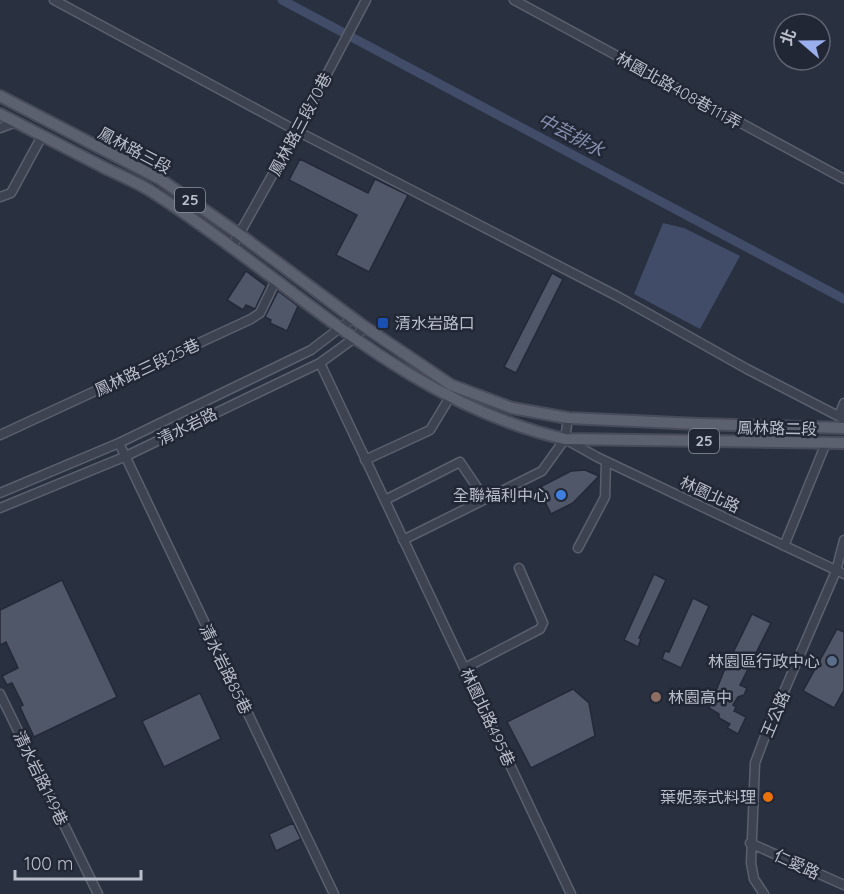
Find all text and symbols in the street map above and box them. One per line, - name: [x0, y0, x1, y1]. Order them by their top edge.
- north arrow: [772, 12, 832, 72]
- text: 北: [776, 26, 800, 48]
- street label: 林園北路408巷111弄: [613, 47, 745, 133]
- street label: 鳳林路三段70巷: [264, 69, 336, 179]
- water label: 中芸排水: [534, 108, 609, 162]
- street label: 鳳林路三段: [95, 122, 175, 178]
- road number: 25: [175, 188, 205, 212]
- place label: 清水岩路口: [395, 313, 475, 333]
- marker: 清水岩路口: [376, 316, 390, 330]
- street label: 鳳林路三段25巷: [91, 334, 203, 400]
- street label: 清水岩路: [154, 403, 220, 449]
- street label: 鳳林路二段: [737, 417, 817, 439]
- road number: 25: [689, 429, 719, 453]
- street label: 林園北路: [677, 471, 743, 517]
- place label: 全聯福利中心: [453, 485, 549, 505]
- marker: 全聯福利中心: [554, 488, 568, 502]
- street label: 清水岩路85巷: [196, 621, 256, 717]
- place label: 林園區行政中心: [708, 651, 820, 671]
- marker: 林園區行政中心: [825, 654, 839, 668]
- street label: 林園北路495巷: [457, 665, 519, 769]
- place label: 林園高中: [668, 687, 732, 707]
- street label: 王公路: [756, 688, 794, 740]
- marker: 林園高中: [649, 690, 663, 704]
- street label: 清水岩路149巷: [9, 727, 73, 829]
- place label: 葉妮泰式料理: [660, 787, 756, 807]
- marker: 葉妮泰式料理: [761, 790, 775, 804]
- scale bar: [15, 843, 141, 881]
- street label: 仁愛路: [771, 845, 823, 883]
- text: 100 m: [24, 852, 73, 875]

